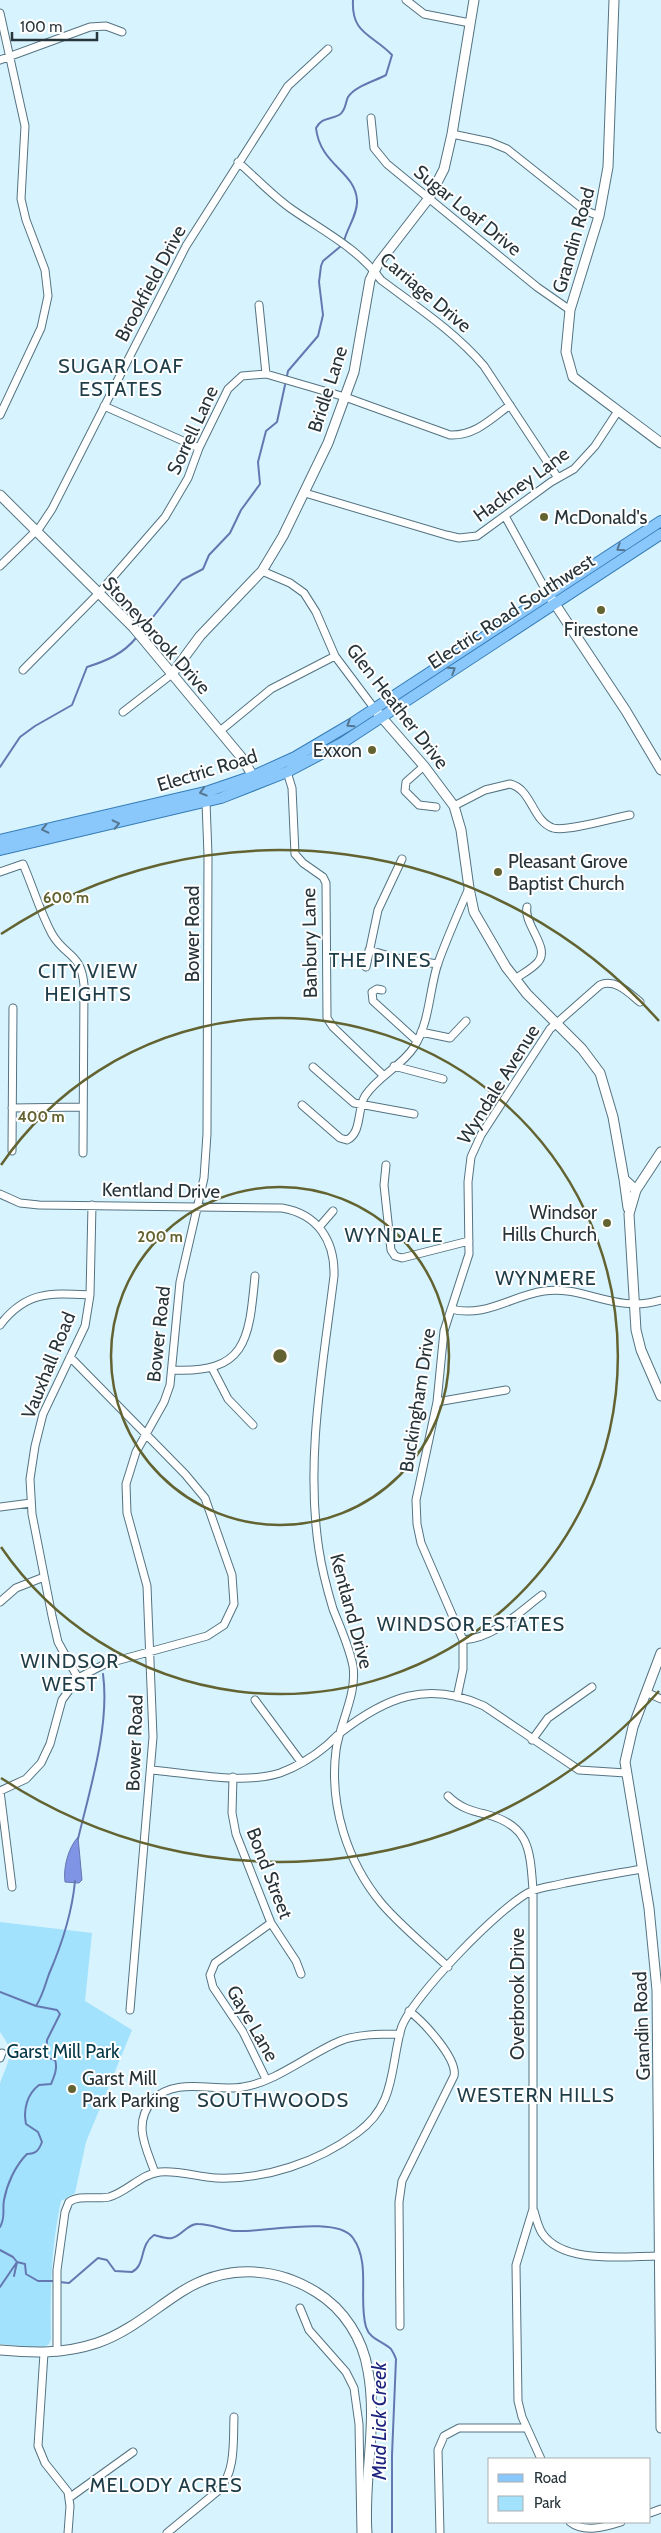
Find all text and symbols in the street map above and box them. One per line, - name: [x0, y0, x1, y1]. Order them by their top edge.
- scale bar: [12, 10, 98, 42]
- text: 100 m: [20, 18, 62, 36]
- street label: Sugar Loaf Drive: [409, 160, 526, 261]
- street label: Grandin Road: [547, 185, 600, 296]
- street label: Brookfield Drive: [110, 221, 191, 345]
- street label: Carriage Drive: [375, 248, 476, 337]
- street label: Bridle Lane: [303, 343, 352, 435]
- district label: SUGAR LOAF ESTATES: [58, 354, 184, 401]
- street label: Sorrell Lane: [162, 382, 223, 478]
- street label: Hackney Lane: [469, 442, 574, 527]
- place label: McDonald's: [554, 506, 648, 529]
- marker: McDonald's: [538, 511, 550, 523]
- one-way arrow: [617, 542, 626, 551]
- street label: Electric Road Southwest: [424, 549, 599, 674]
- street label: Stoneybrook Drive: [98, 572, 216, 699]
- marker: Firestone: [595, 604, 607, 616]
- place label: Firestone: [564, 618, 638, 641]
- street label: Glen Heather Drive: [342, 639, 454, 774]
- one-way arrow: [447, 667, 456, 676]
- one-way arrow: [346, 718, 355, 728]
- place label: Exxon: [313, 739, 362, 762]
- street label: Electric Road: [154, 744, 260, 797]
- marker: Exxon: [366, 744, 378, 756]
- one-way arrow: [200, 787, 208, 797]
- one-way arrow: [111, 819, 120, 830]
- one-way arrow: [40, 823, 49, 834]
- place label: Pleasant Grove Baptist Church: [508, 850, 628, 895]
- marker: Pleasant Grove Baptist Church: [492, 866, 504, 878]
- street label: Bower Road: [181, 886, 204, 982]
- street label: Banbury Lane: [297, 887, 322, 998]
- text: 600 m: [43, 889, 89, 907]
- district label: THE PINES: [329, 948, 431, 972]
- district label: CITY VIEW HEIGHTS: [38, 959, 138, 1006]
- street label: Wyndale Avenue: [453, 1020, 544, 1148]
- text: 400 m: [18, 1108, 64, 1126]
- street label: Kentland Drive: [102, 1178, 221, 1203]
- place label: Windsor Hills Church: [502, 1201, 597, 1246]
- marker: Windsor Hills Church: [601, 1217, 613, 1229]
- district label: WYNDALE: [344, 1223, 444, 1247]
- text: 200 m: [137, 1228, 183, 1246]
- district label: WYNMERE: [495, 1266, 597, 1290]
- street label: Bower Road: [142, 1285, 175, 1383]
- street label: Vauxhall Road: [17, 1309, 80, 1422]
- street label: Buckingham Drive: [395, 1326, 440, 1474]
- centre of rings: [271, 1347, 289, 1365]
- street label: Kentland Drive: [325, 1551, 378, 1672]
- district label: WINDSOR ESTATES: [377, 1612, 565, 1636]
- district label: WINDSOR WEST: [21, 1649, 119, 1696]
- street label: Bower Road: [121, 1694, 148, 1792]
- street label: Bond Street: [242, 1824, 298, 1923]
- street label: Overbrook Drive: [506, 1928, 529, 2060]
- street label: Grandin Road: [628, 1971, 655, 2081]
- street label: Gaye Lane: [222, 1981, 284, 2066]
- park label: Garst Mill Park: [6, 2040, 120, 2063]
- place label: Garst Mill Park Parking: [82, 2067, 179, 2112]
- marker: Garst Mill Park Parking: [66, 2083, 78, 2095]
- district label: WESTERN HILLS: [457, 2083, 615, 2107]
- district label: SOUTHWOODS: [197, 2088, 349, 2112]
- water label: Mud Lick Creek: [367, 2361, 391, 2481]
- legend: [488, 2458, 651, 2523]
- text: Road: [534, 2469, 567, 2487]
- district label: MELODY ACRES: [89, 2473, 243, 2497]
- text: Park: [534, 2494, 561, 2512]

